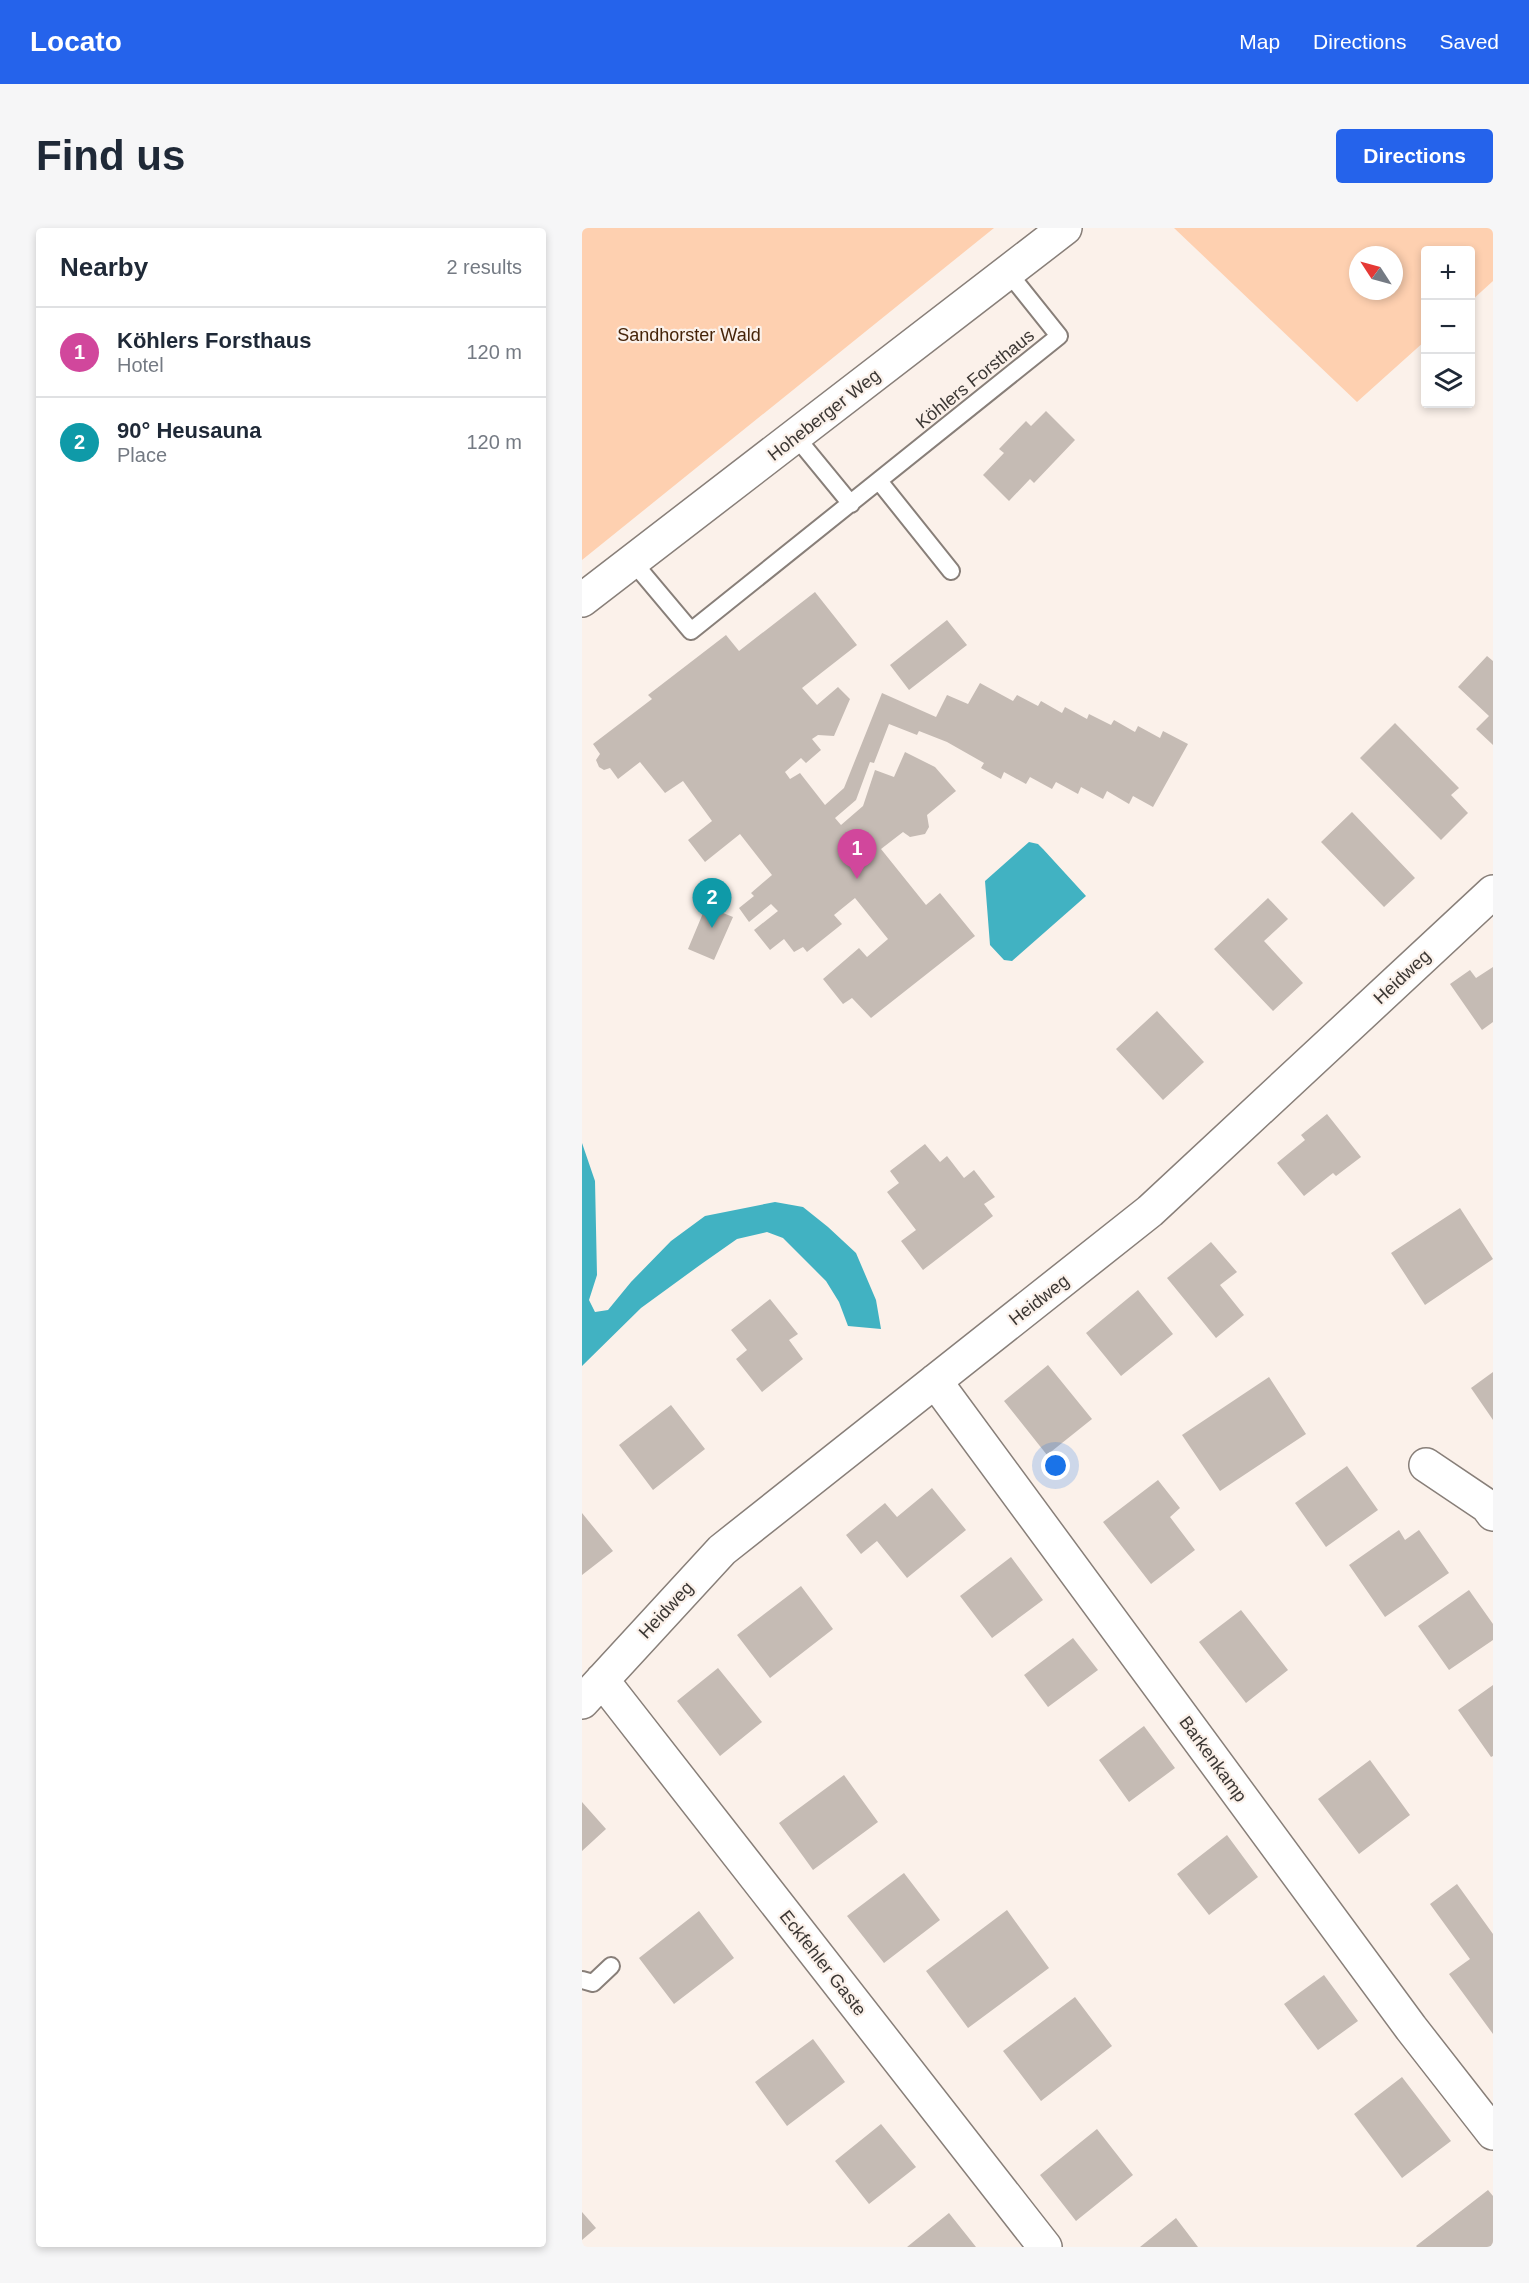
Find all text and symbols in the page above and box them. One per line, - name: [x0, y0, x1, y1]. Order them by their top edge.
- text: Locato: [30, 26, 122, 57]
- text: Map: [1239, 30, 1280, 53]
- text: Directions: [1313, 30, 1406, 53]
- text: Saved: [1439, 30, 1499, 53]
- button: Directions: [1336, 129, 1493, 183]
- text: Find us: [36, 132, 185, 179]
- north arrow: [1349, 246, 1403, 300]
- map controls: [1421, 246, 1475, 408]
- button: +: [1421, 246, 1475, 300]
- text: Nearby: [60, 252, 148, 282]
- text: 2 results: [446, 256, 522, 278]
- button: −: [1421, 300, 1475, 354]
- park label: Sandhorster Wald: [617, 325, 761, 345]
- street label: Köhlers Forsthaus: [912, 325, 1038, 433]
- text: Köhlers Forsthaus: [117, 328, 311, 353]
- text: 1: [74, 341, 85, 363]
- text: 120 m: [466, 341, 522, 363]
- text: Hotel: [117, 354, 164, 376]
- button: layers: [1421, 354, 1475, 408]
- street label: Hoheberger Weg: [764, 365, 884, 465]
- text: 90° Heusauna: [117, 418, 262, 443]
- text: 2: [74, 431, 85, 453]
- text: 120 m: [466, 431, 522, 453]
- text: Place: [117, 444, 167, 466]
- pin: 1: [838, 830, 876, 879]
- pin: 2: [692, 878, 732, 928]
- street label: Heidweg: [1370, 946, 1434, 1008]
- street label: Heidweg: [1005, 1271, 1073, 1329]
- your location: [1041, 1451, 1070, 1480]
- street label: Heidweg: [635, 1578, 697, 1642]
- street label: Barkenkamp: [1175, 1712, 1251, 1806]
- street label: Eckfehler Gaste: [776, 1906, 870, 2020]

